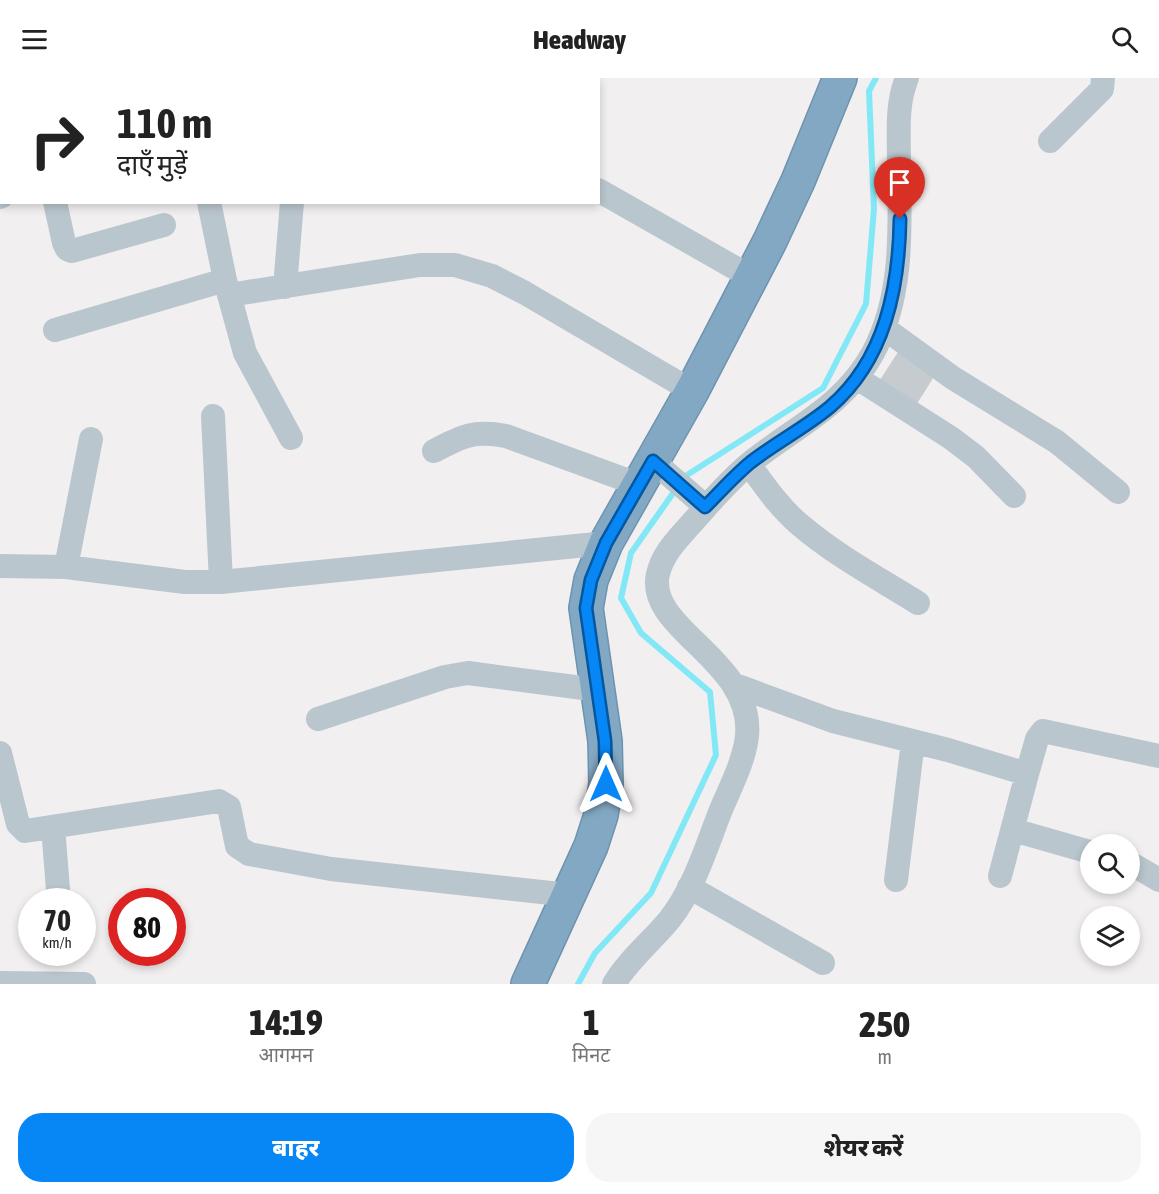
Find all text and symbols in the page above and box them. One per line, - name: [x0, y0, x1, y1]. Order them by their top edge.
- icon: menu: [18, 23, 51, 56]
- icon: search: [1108, 23, 1141, 56]
- text: Headway: [533, 24, 626, 55]
- text: 110 m: [117, 99, 212, 147]
- icon: right: [18, 102, 96, 180]
- text: दाएँ मुड़ें: [117, 149, 188, 180]
- pin: [874, 157, 925, 219]
- icon: arrive: [883, 166, 916, 199]
- position arrow: [574, 752, 638, 816]
- map controls: [1080, 834, 1140, 966]
- button: search: [1080, 834, 1140, 894]
- speed limit sign: 80: [108, 888, 186, 966]
- text: 70: [43, 903, 71, 937]
- button: layers: [1080, 906, 1140, 966]
- text: km/h: [42, 934, 72, 951]
- text: 14:19: [249, 1001, 323, 1043]
- text: 1: [583, 1001, 600, 1043]
- text: 250: [859, 1003, 910, 1045]
- text: आगमन: [259, 1043, 313, 1066]
- text: मिनट: [572, 1043, 610, 1066]
- text: m: [877, 1045, 892, 1068]
- button: बाहर: [18, 1113, 574, 1182]
- button: शेयर करें: [586, 1113, 1141, 1182]

